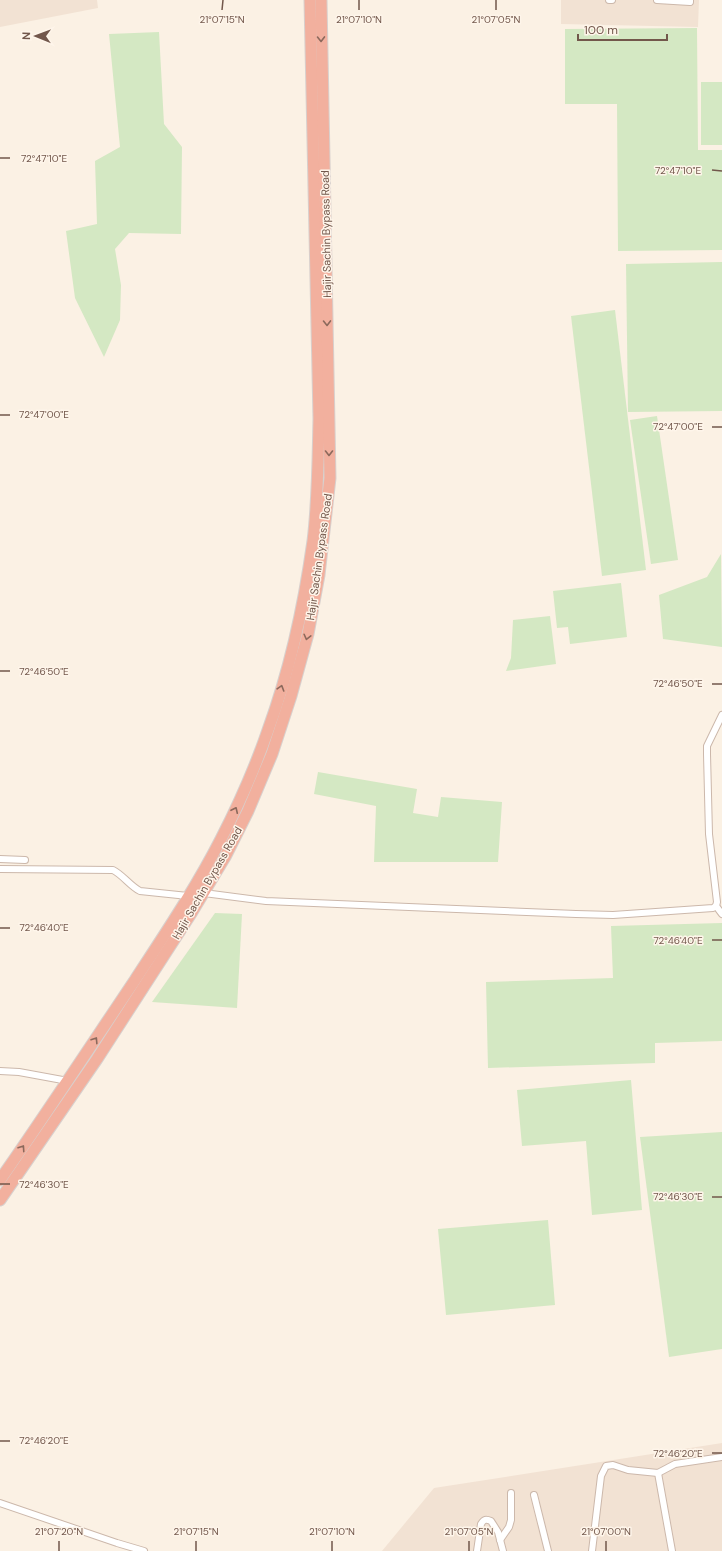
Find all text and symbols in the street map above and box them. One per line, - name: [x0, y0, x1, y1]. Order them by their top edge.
- text: 21°07'15"N: [199, 13, 245, 26]
- text: 21°07'10"N: [336, 13, 382, 26]
- text: 21°07'05"N: [472, 13, 520, 26]
- north arrow: [16, 16, 56, 56]
- scale bar: [578, 16, 667, 42]
- text: 100 m: [584, 22, 618, 38]
- text: N: [19, 32, 33, 40]
- one-way arrow: [317, 36, 326, 42]
- text: 72°47'10"E: [21, 152, 67, 165]
- text: 72°47'10"E: [655, 164, 701, 177]
- street label: Hajir Sachin Bypass Road: [318, 170, 334, 298]
- one-way arrow: [323, 320, 331, 326]
- text: 72°47'00"E: [19, 408, 69, 421]
- text: 72°47'00"E: [653, 420, 703, 433]
- one-way arrow: [325, 450, 333, 456]
- street label: Hajir Sachin Bypass Road: [303, 493, 335, 621]
- one-way arrow: [303, 633, 312, 640]
- text: 72°46'50"E: [19, 665, 69, 678]
- text: 72°46'50"E: [653, 677, 703, 690]
- one-way arrow: [276, 685, 285, 692]
- one-way arrow: [230, 806, 238, 814]
- street label: Hajir Sachin Bypass Road: [169, 824, 245, 942]
- text: 72°46'40"E: [19, 921, 69, 934]
- text: 72°46'40"E: [653, 934, 703, 947]
- one-way arrow: [90, 1037, 98, 1044]
- one-way arrow: [17, 1145, 25, 1152]
- text: 72°46'30"E: [19, 1178, 69, 1191]
- text: 72°46'30"E: [653, 1190, 703, 1203]
- text: 72°46'20"E: [19, 1434, 69, 1447]
- text: 72°46'20"E: [653, 1447, 703, 1460]
- text: 21°07'20"N: [35, 1525, 83, 1538]
- text: 21°07'15"N: [173, 1525, 219, 1538]
- text: 21°07'10"N: [309, 1525, 355, 1538]
- text: 21°07'05"N: [445, 1525, 493, 1538]
- text: 21°07'00"N: [581, 1525, 631, 1538]

